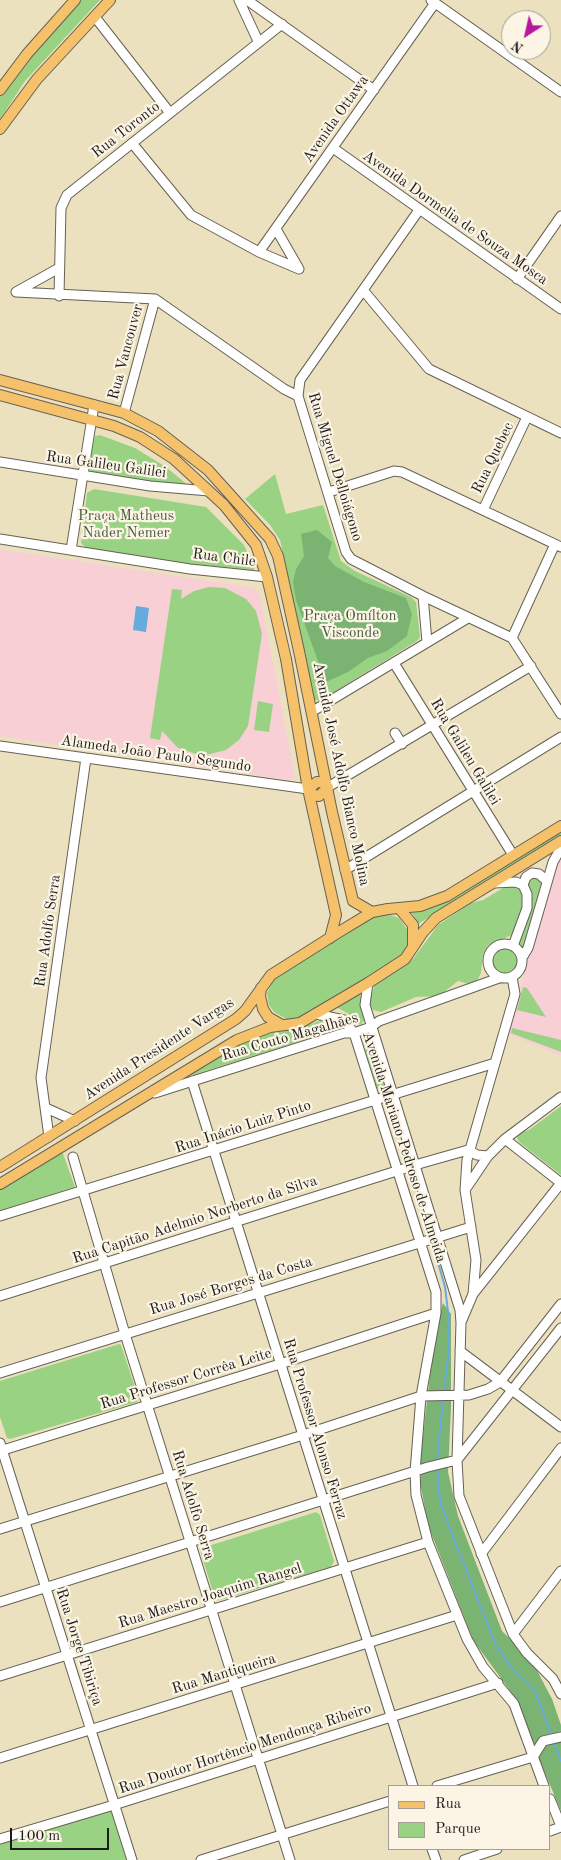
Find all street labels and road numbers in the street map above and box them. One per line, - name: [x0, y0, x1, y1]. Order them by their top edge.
- street label: Avenida Ottawa: [299, 72, 373, 166]
- street label: Rua Toronto: [88, 98, 164, 162]
- street label: Avenida Dormelia de Souza Mosca: [359, 147, 551, 289]
- street label: Rua Vancouver: [105, 302, 147, 402]
- street label: Rua Miguel Delloiágono: [304, 390, 366, 544]
- street label: Rua Quebec: [468, 420, 518, 496]
- street label: Rua Galileu Galilei: [45, 448, 167, 482]
- street label: Rua Chile: [191, 545, 257, 571]
- street label: Avenida José Adolfo Bianco Molina: [308, 660, 374, 888]
- street label: Rua Galileu Galilei: [426, 695, 504, 809]
- street label: Alameda João Paulo Segundo: [60, 732, 252, 776]
- street label: Rua Adolfo Serra: [31, 873, 65, 989]
- street label: Avenida Presidente Vargas: [81, 994, 237, 1104]
- street label: Rua Couto Magalhães: [220, 1009, 360, 1065]
- street label: Avenida Mariano Pedroso de Almeida: [358, 1029, 450, 1265]
- street label: Rua Inácio Luiz Pinto: [173, 1097, 313, 1157]
- street label: Rua Capitão Adelmio Norberto da Silva: [70, 1172, 320, 1268]
- street label: Rua José Borges da Costa: [147, 1253, 315, 1319]
- street label: Rua Professor Alonso Ferraz: [279, 1336, 351, 1522]
- street label: Rua Professor Corrêa Leite: [98, 1344, 274, 1414]
- street label: Rua Adolfo Serra: [168, 1448, 218, 1562]
- street label: Rua Maestro Joaquim Rangel: [116, 1560, 304, 1632]
- street label: Rua Jorge Tibiriça: [52, 1586, 106, 1708]
- street label: Rua Mantiqueira: [170, 1650, 278, 1698]
- street label: Rua Doutor Hortêncio Mendonça Ribeiro: [116, 1700, 374, 1798]

